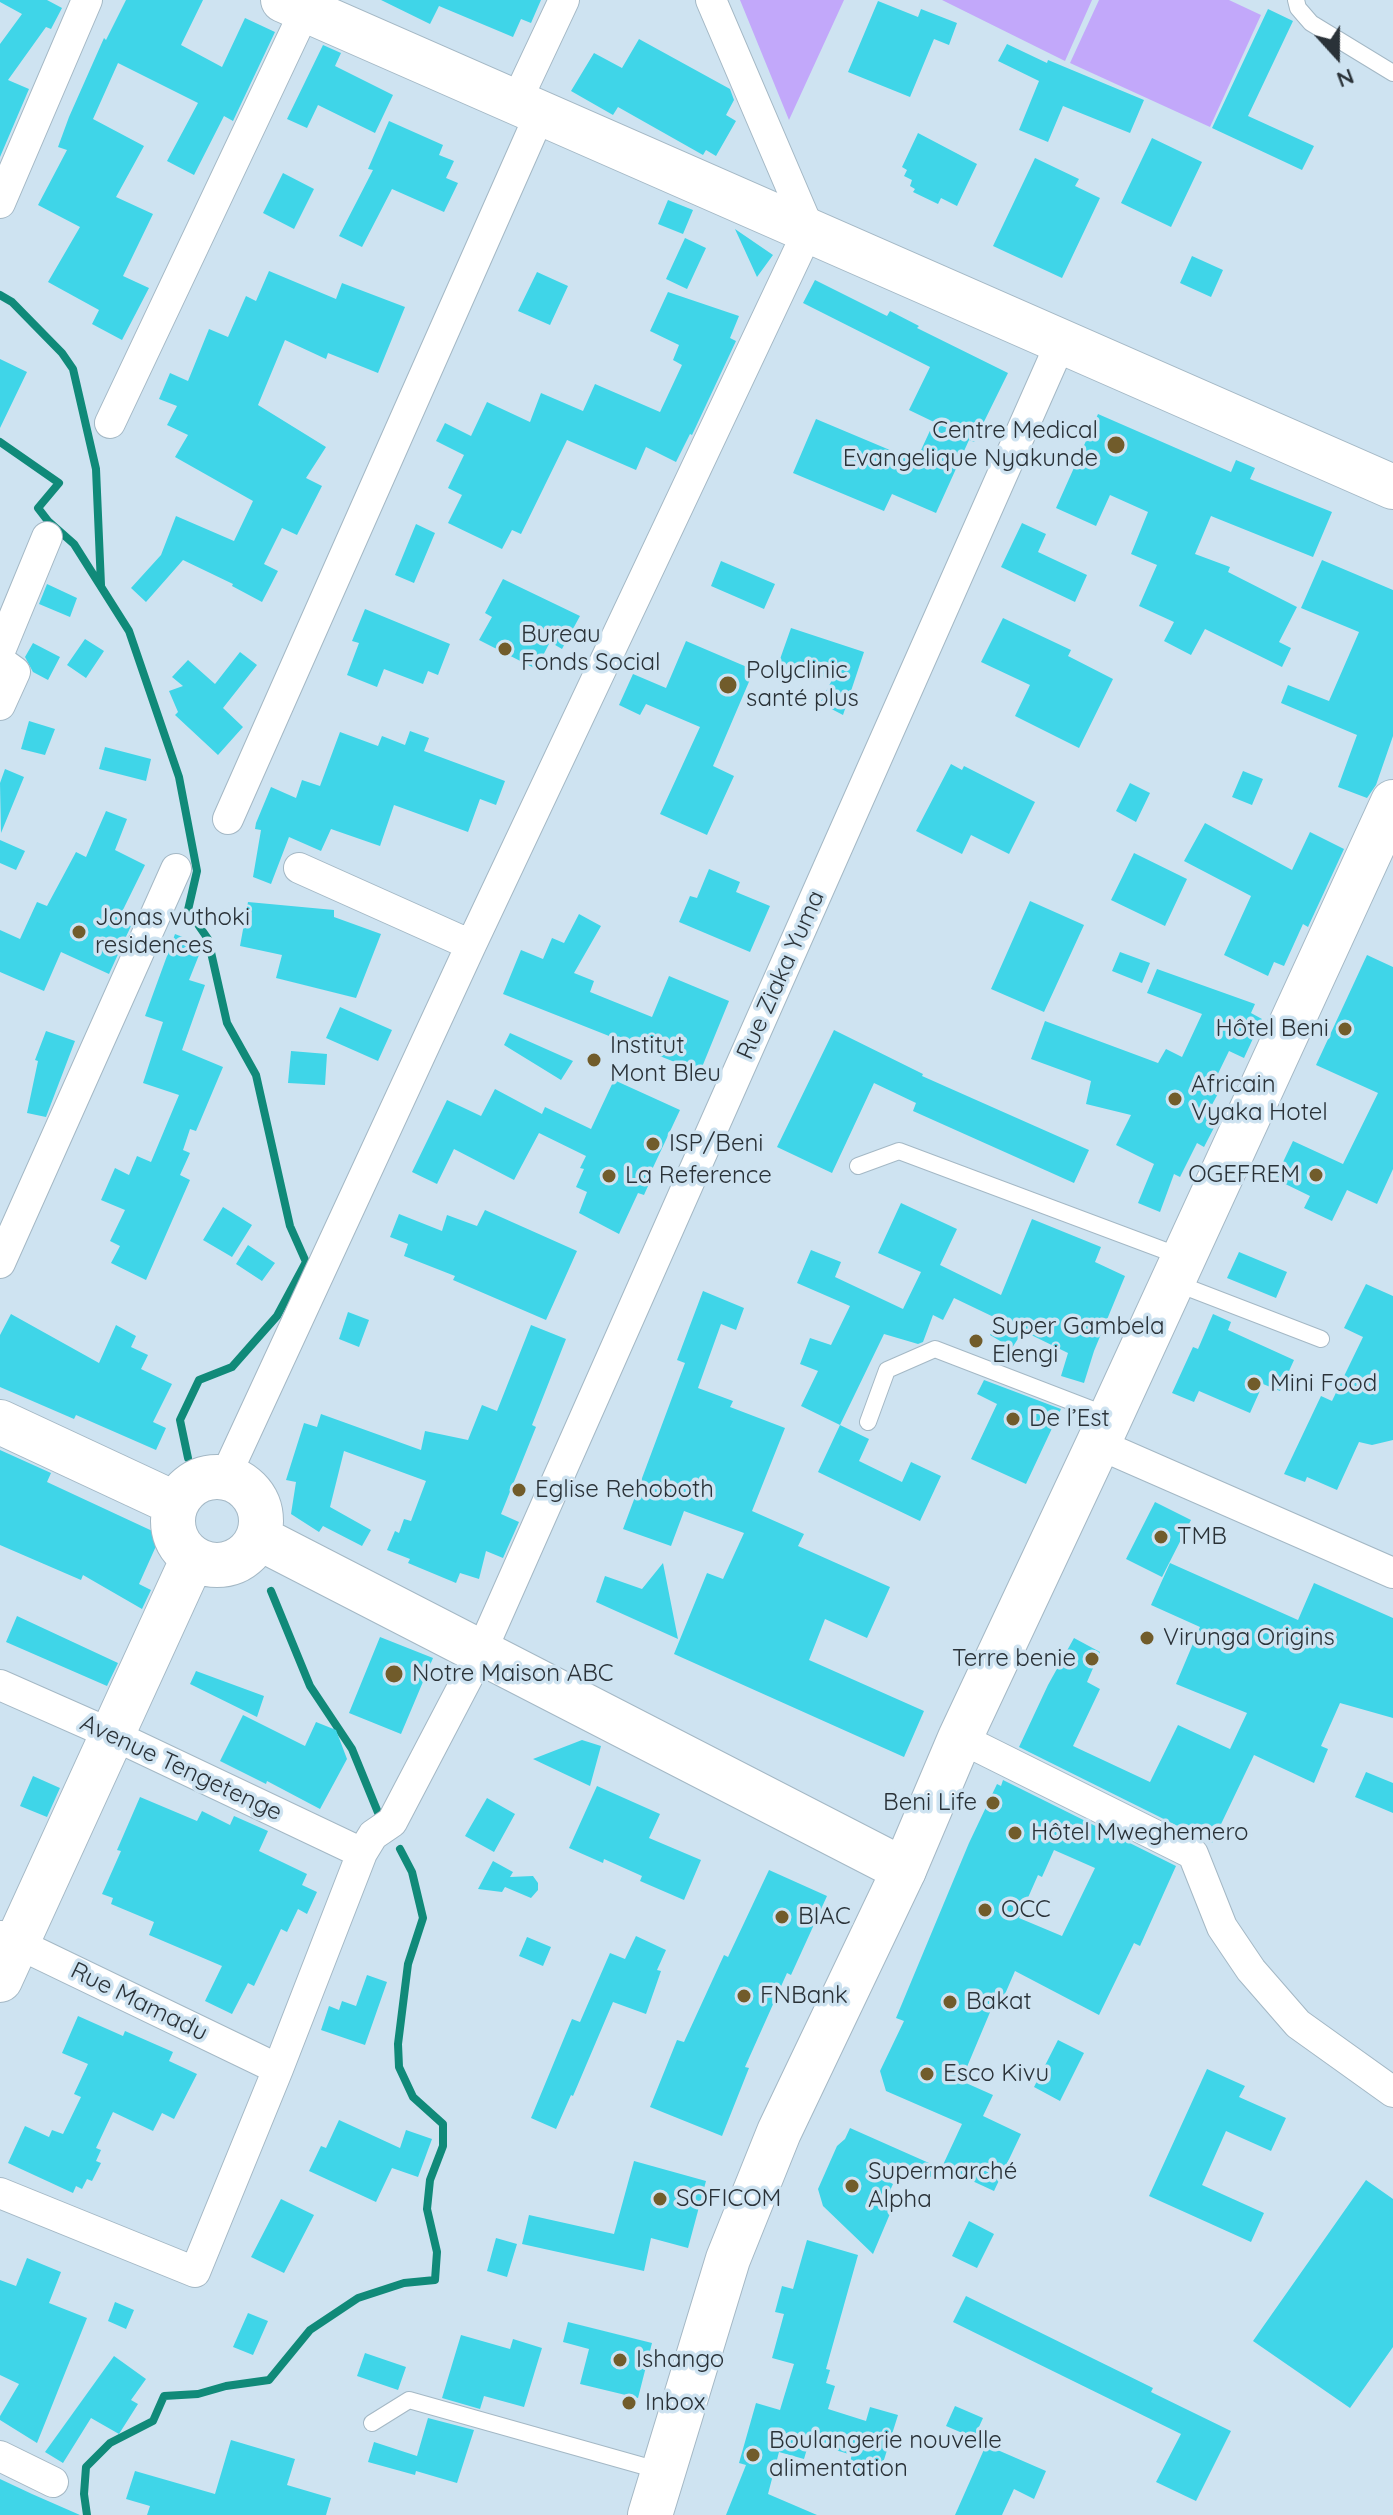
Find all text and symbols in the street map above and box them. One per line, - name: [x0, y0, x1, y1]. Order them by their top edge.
- north arrow: [1297, 16, 1377, 96]
- text: N: [1333, 62, 1358, 94]
- place label: Centre Medical Evangelique Nyakunde: [843, 417, 1098, 473]
- marker: Centre Medical Evangelique Nyakunde: [1105, 434, 1127, 456]
- place label: Bureau Fonds Social: [521, 621, 661, 677]
- marker: Bureau Fonds Social: [496, 640, 514, 658]
- place label: Polyclinic santé plus: [746, 657, 859, 713]
- marker: Polyclinic santé plus: [717, 674, 739, 696]
- street label: Rue Ziaka Yuma: [731, 886, 831, 1064]
- place label: Jonas vuthoki residences: [95, 904, 250, 960]
- marker: Jonas vuthoki residences: [70, 923, 88, 941]
- place label: Hôtel Beni: [1215, 1015, 1329, 1043]
- marker: Hôtel Beni: [1336, 1020, 1354, 1038]
- place label: Institut Mont Bleu: [610, 1032, 721, 1088]
- marker: Institut Mont Bleu: [585, 1051, 603, 1069]
- place label: Africain Vyaka Hotel: [1191, 1071, 1328, 1127]
- marker: Africain Vyaka Hotel: [1166, 1090, 1184, 1108]
- place label: ISP/Beni: [669, 1130, 763, 1158]
- marker: ISP/Beni: [644, 1135, 662, 1153]
- place label: OGEFREM: [1188, 1161, 1300, 1189]
- place label: La Reference: [625, 1162, 772, 1190]
- marker: OGEFREM: [1307, 1166, 1325, 1184]
- marker: La Reference: [600, 1167, 618, 1185]
- place label: Super Gambela Elengi: [992, 1313, 1165, 1369]
- marker: Super Gambela Elengi: [967, 1332, 985, 1350]
- place label: Mini Food: [1270, 1370, 1377, 1398]
- marker: Mini Food: [1245, 1375, 1263, 1393]
- place label: De l’Est: [1029, 1405, 1110, 1433]
- marker: De l’Est: [1004, 1410, 1022, 1428]
- place label: Eglise Rehoboth: [535, 1476, 714, 1504]
- marker: Eglise Rehoboth: [510, 1481, 528, 1499]
- place label: TMB: [1177, 1523, 1227, 1551]
- marker: TMB: [1152, 1528, 1170, 1546]
- place label: Virunga Origins: [1163, 1624, 1335, 1652]
- marker: Virunga Origins: [1138, 1629, 1156, 1647]
- place label: Terre benie: [952, 1645, 1076, 1673]
- marker: Terre benie: [1083, 1650, 1101, 1668]
- place label: Notre Maison ABC: [412, 1660, 613, 1688]
- marker: Notre Maison ABC: [383, 1663, 405, 1685]
- street label: Avenue Tengetenge: [76, 1709, 286, 1827]
- place label: Beni Life: [883, 1789, 977, 1817]
- marker: Beni Life: [984, 1794, 1002, 1812]
- place label: Hôtel Mweghemero: [1031, 1819, 1249, 1847]
- marker: Hôtel Mweghemero: [1006, 1824, 1024, 1842]
- place label: OCC: [1001, 1896, 1051, 1924]
- marker: OCC: [976, 1901, 994, 1919]
- place label: BIAC: [798, 1903, 851, 1931]
- marker: BIAC: [773, 1908, 791, 1926]
- street label: Rue Mamadu: [66, 1956, 212, 2048]
- place label: FNBank: [760, 1982, 848, 2010]
- marker: FNBank: [735, 1987, 753, 2005]
- place label: Bakat: [966, 1988, 1032, 2016]
- marker: Bakat: [941, 1993, 959, 2011]
- place label: Esco Kivu: [943, 2060, 1049, 2088]
- marker: Esco Kivu: [918, 2065, 936, 2083]
- place label: Supermarché Alpha: [868, 2158, 1017, 2214]
- marker: Supermarché Alpha: [843, 2177, 861, 2195]
- place label: SOFICOM: [676, 2185, 781, 2213]
- marker: SOFICOM: [651, 2190, 669, 2208]
- place label: Ishango: [636, 2346, 724, 2374]
- marker: Ishango: [611, 2351, 629, 2369]
- place label: Inbox: [645, 2389, 705, 2417]
- marker: Inbox: [620, 2394, 638, 2412]
- place label: Boulangerie nouvelle alimentation: [769, 2427, 1002, 2483]
- marker: Boulangerie nouvelle alimentation: [744, 2446, 762, 2464]

